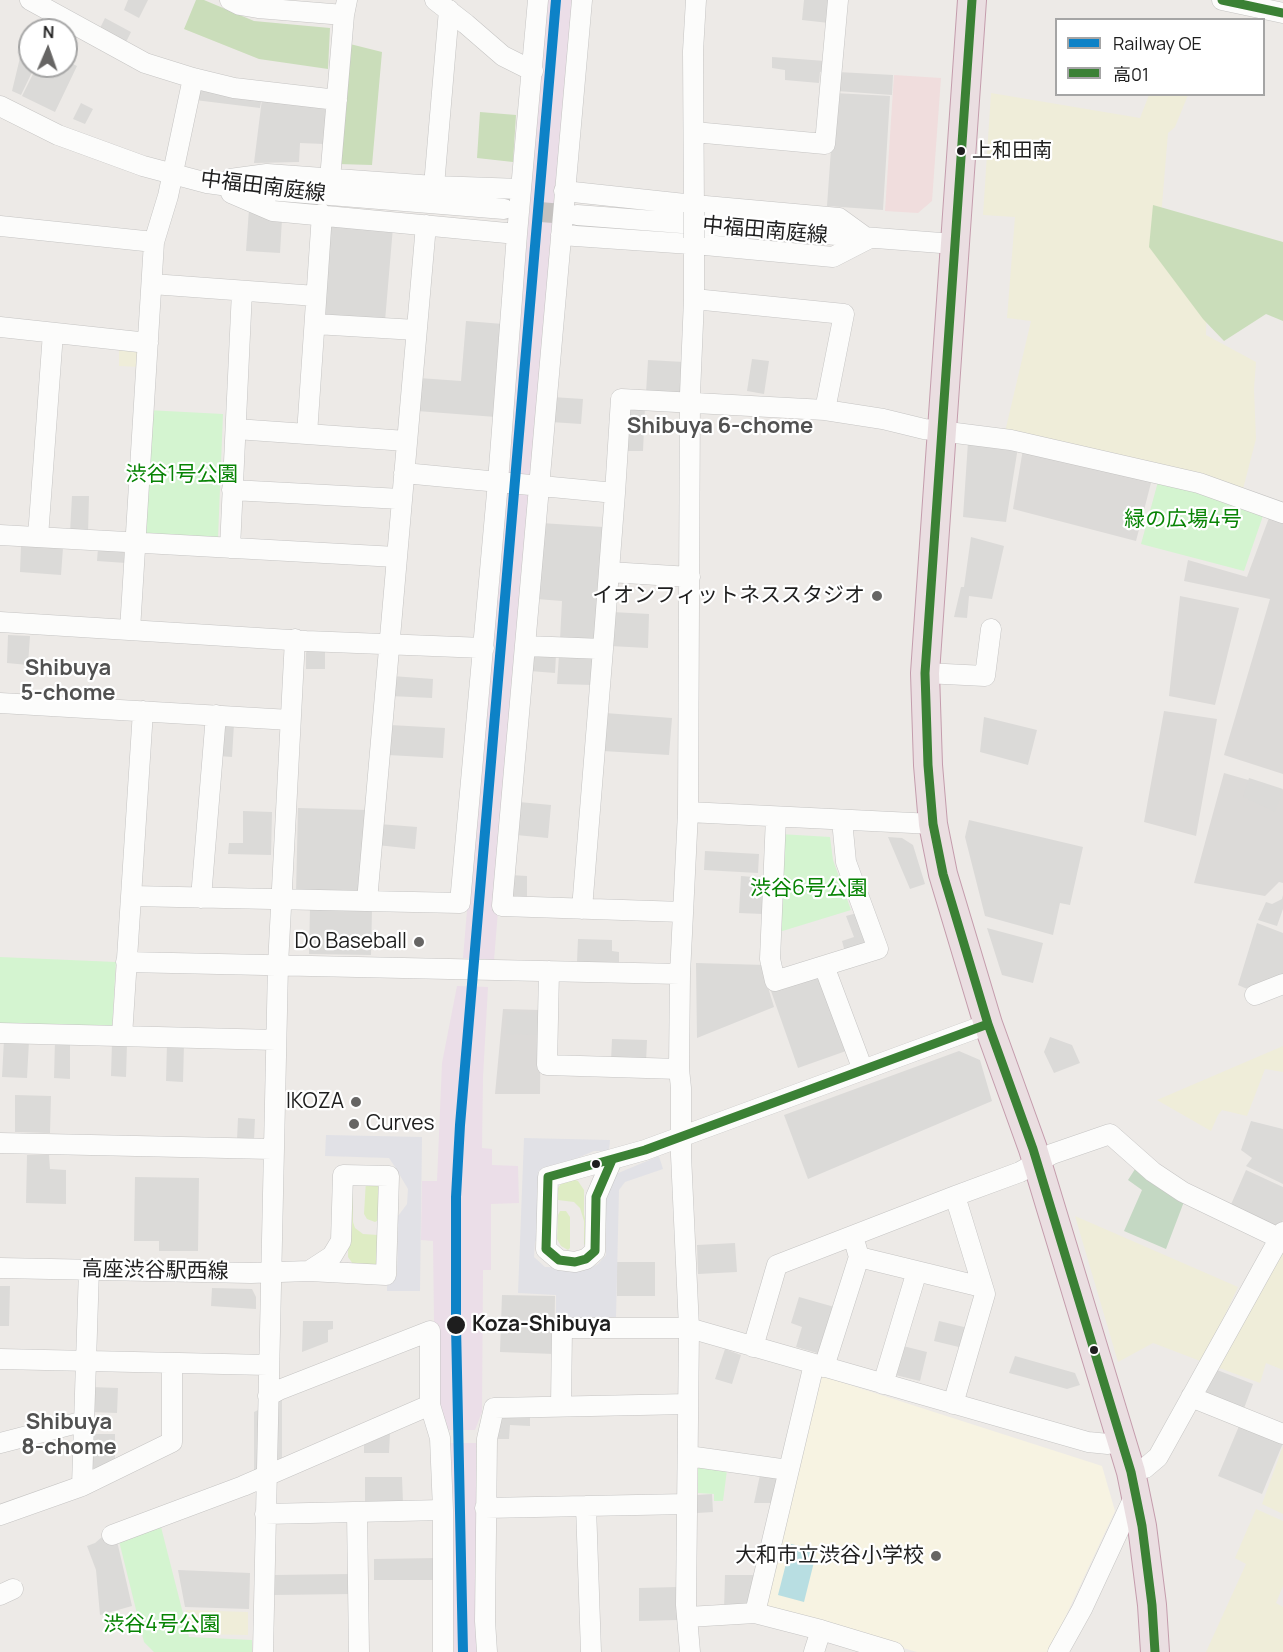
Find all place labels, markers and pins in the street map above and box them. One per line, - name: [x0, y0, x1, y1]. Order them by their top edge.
- place label: 上和田南: [972, 139, 1052, 163]
- marker: 上和田南: [955, 145, 967, 157]
- place label: イオンフィットネススタジオ: [592, 583, 865, 609]
- marker: イオンフィットネススタジオ: [870, 589, 884, 603]
- place label: Do Baseball: [295, 929, 407, 955]
- marker: Do Baseball: [412, 935, 426, 949]
- place label: IKOZA: [286, 1089, 344, 1115]
- marker: IKOZA: [349, 1095, 363, 1109]
- place label: Curves: [366, 1111, 435, 1137]
- marker: Curves: [347, 1117, 361, 1131]
- unlabelled marker: [590, 1158, 602, 1170]
- place label: Koza-Shibuya: [472, 1312, 611, 1338]
- marker: Koza-Shibuya: [445, 1314, 467, 1336]
- unlabelled marker: [1088, 1344, 1100, 1356]
- place label: 大和市立渋谷小学校: [735, 1543, 924, 1569]
- marker: 大和市立渋谷小学校: [929, 1549, 943, 1563]

